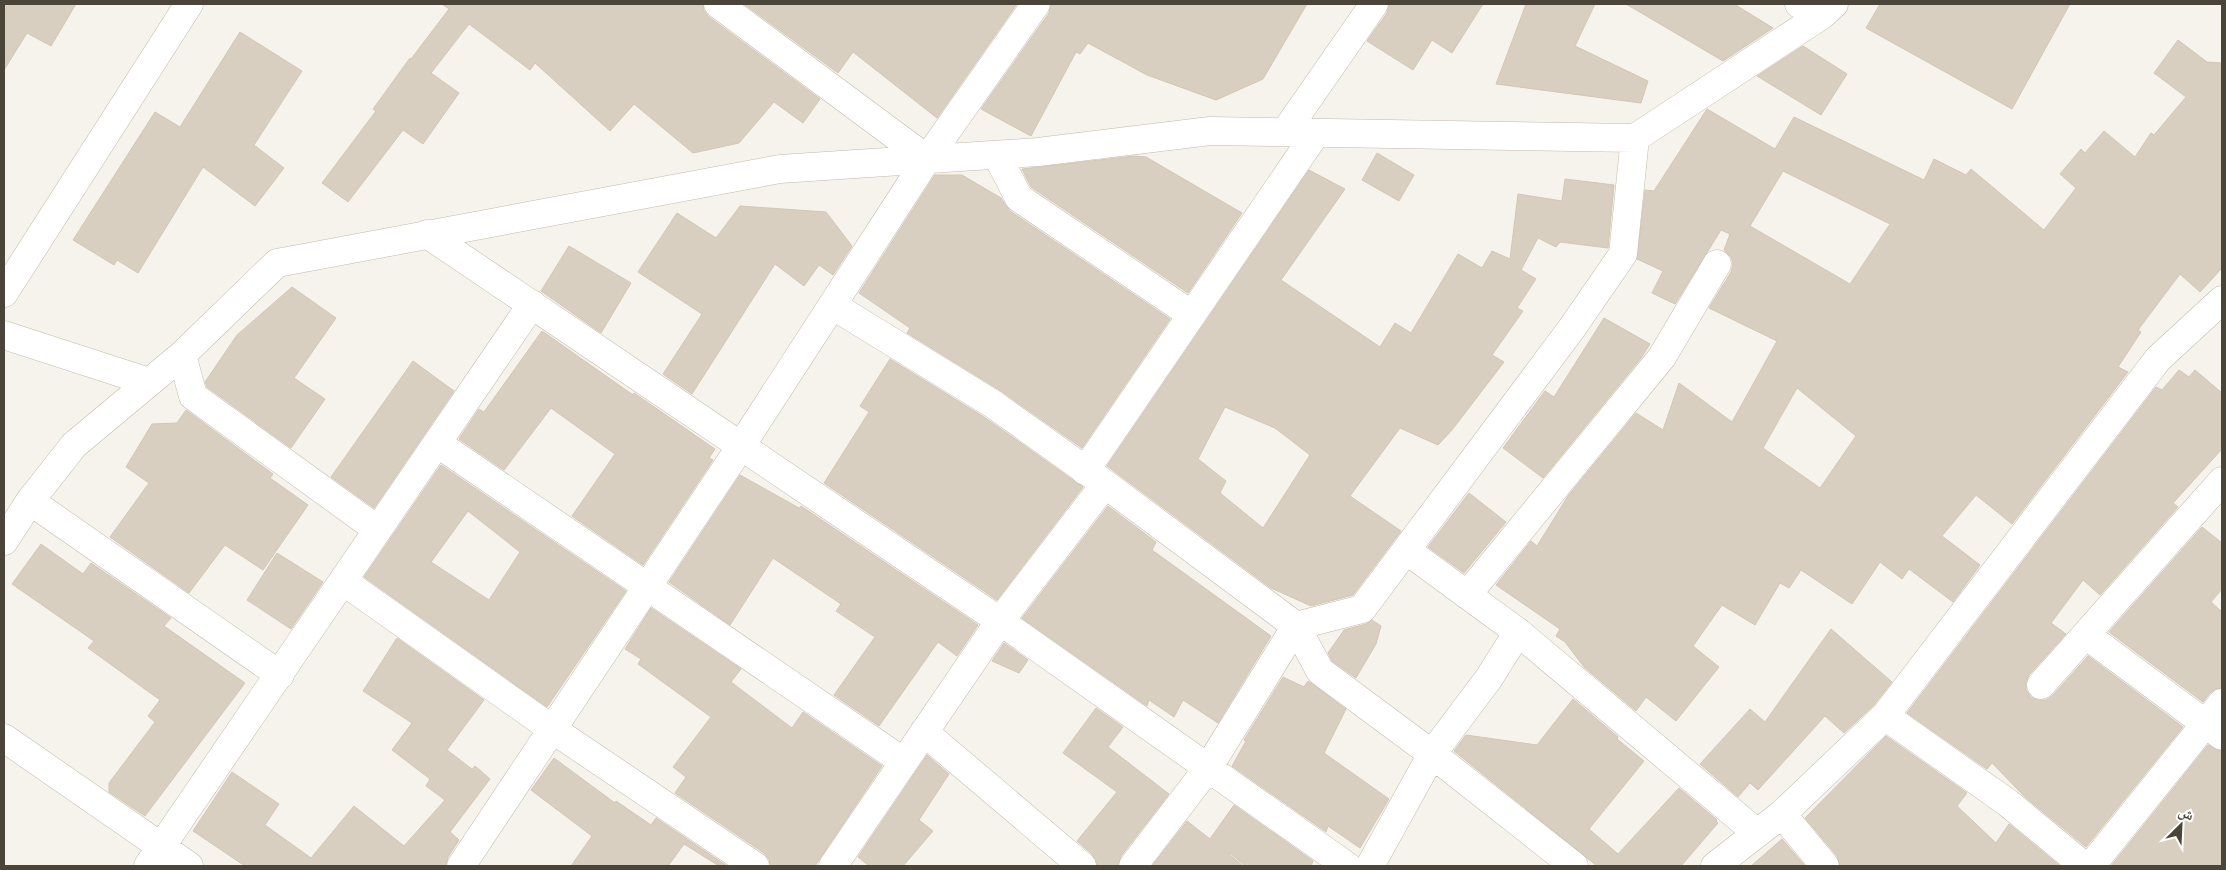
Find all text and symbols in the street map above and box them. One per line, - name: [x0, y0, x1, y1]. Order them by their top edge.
- north arrow: [2156, 800, 2206, 850]
- text: ش: [2176, 801, 2197, 824]

